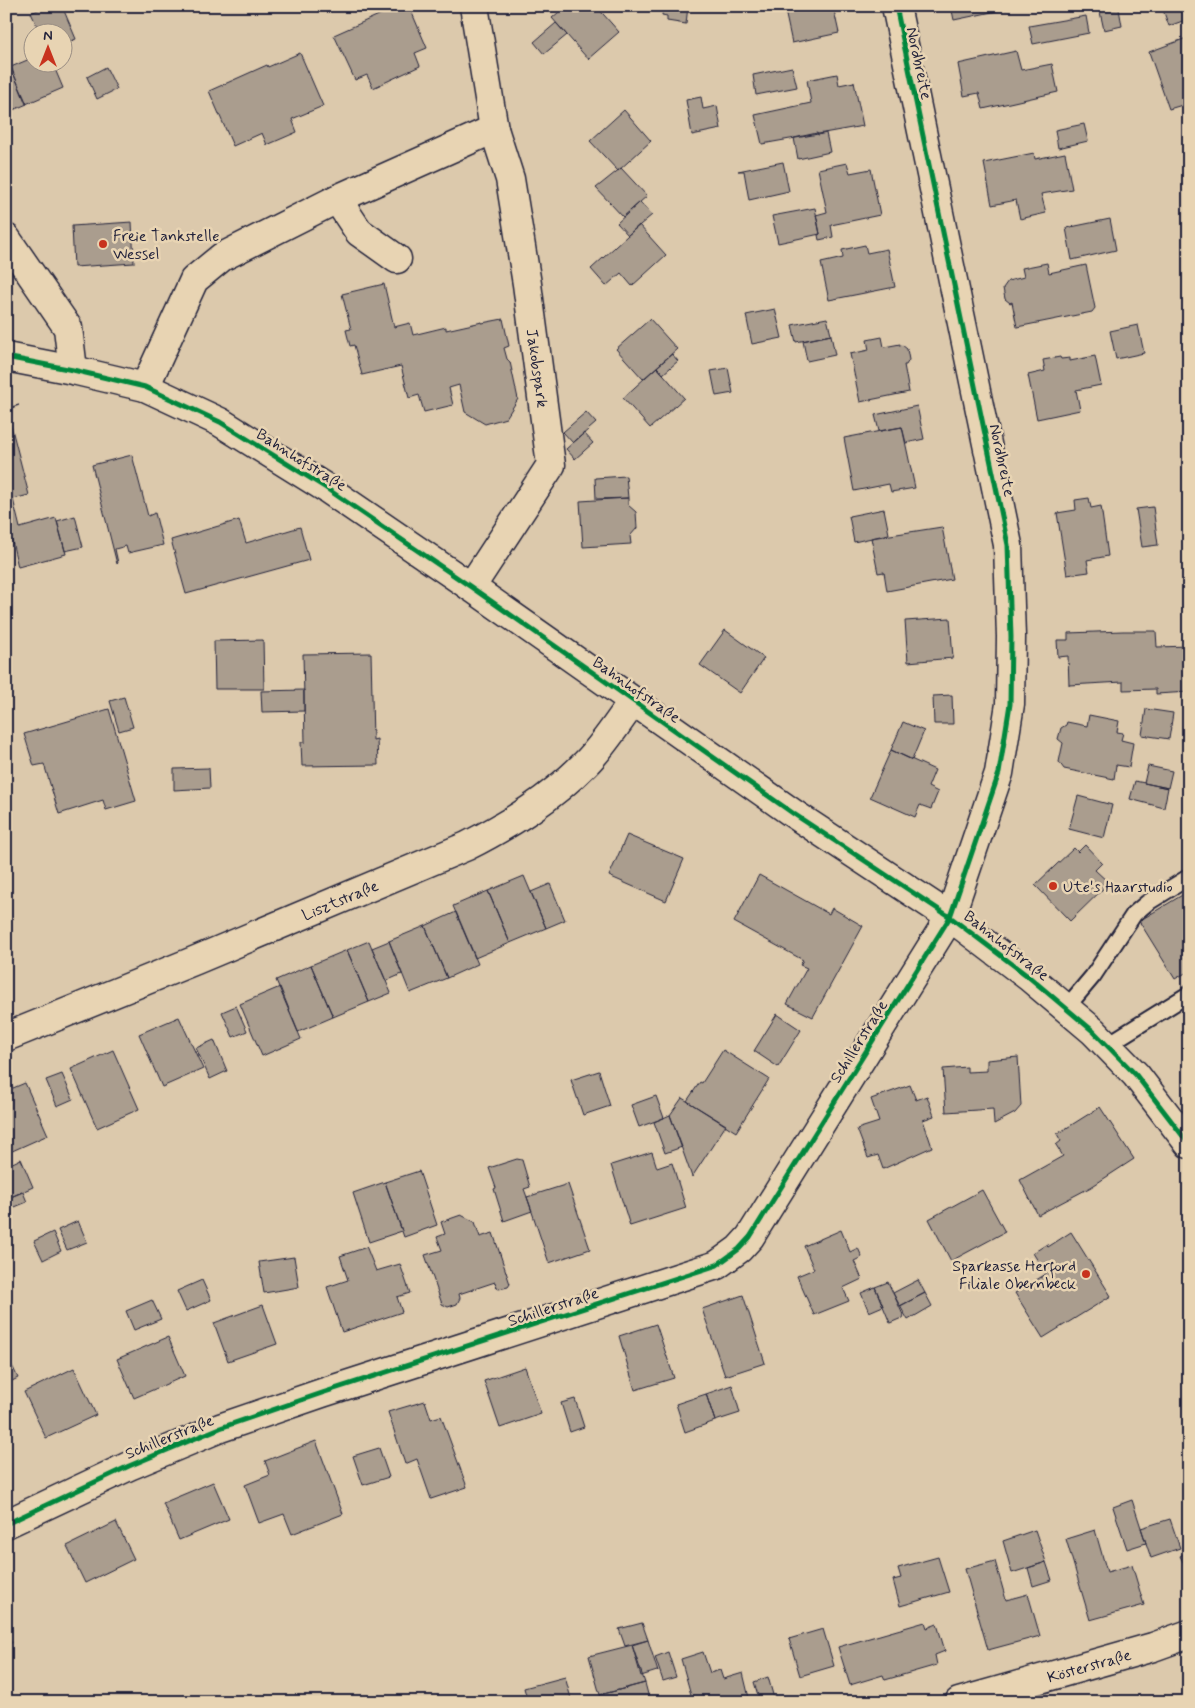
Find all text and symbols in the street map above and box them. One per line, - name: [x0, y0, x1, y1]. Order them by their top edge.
- north arrow: [22, 22, 72, 72]
- street label: Nordbreite: [901, 25, 937, 102]
- text: N: [43, 27, 53, 45]
- place label: Freie Tankstelle Wessel: [113, 226, 220, 265]
- marker: Freie Tankstelle Wessel: [97, 238, 109, 250]
- street label: Jakobspark: [521, 327, 552, 409]
- street label: Nordbreite: [984, 422, 1020, 499]
- street label: Bahnhofstraße: [252, 424, 350, 496]
- street label: Bahnhofstraße: [588, 652, 684, 728]
- street label: Lisztstraße: [299, 875, 382, 926]
- place label: Ute's Haarstudio: [1063, 877, 1173, 898]
- marker: Ute's Haarstudio: [1047, 880, 1059, 892]
- street label: Bahnhofstraße: [959, 906, 1053, 986]
- street label: Schillerstraße: [825, 996, 893, 1087]
- place label: Sparkasse Herford Filiale Obernbeck: [952, 1256, 1076, 1295]
- marker: Sparkasse Herford Filiale Obernbeck: [1080, 1268, 1092, 1280]
- street label: Schillerstraße: [505, 1283, 602, 1332]
- street label: Schillerstraße: [122, 1410, 217, 1465]
- street label: Kösterstraße: [1045, 1645, 1134, 1689]

